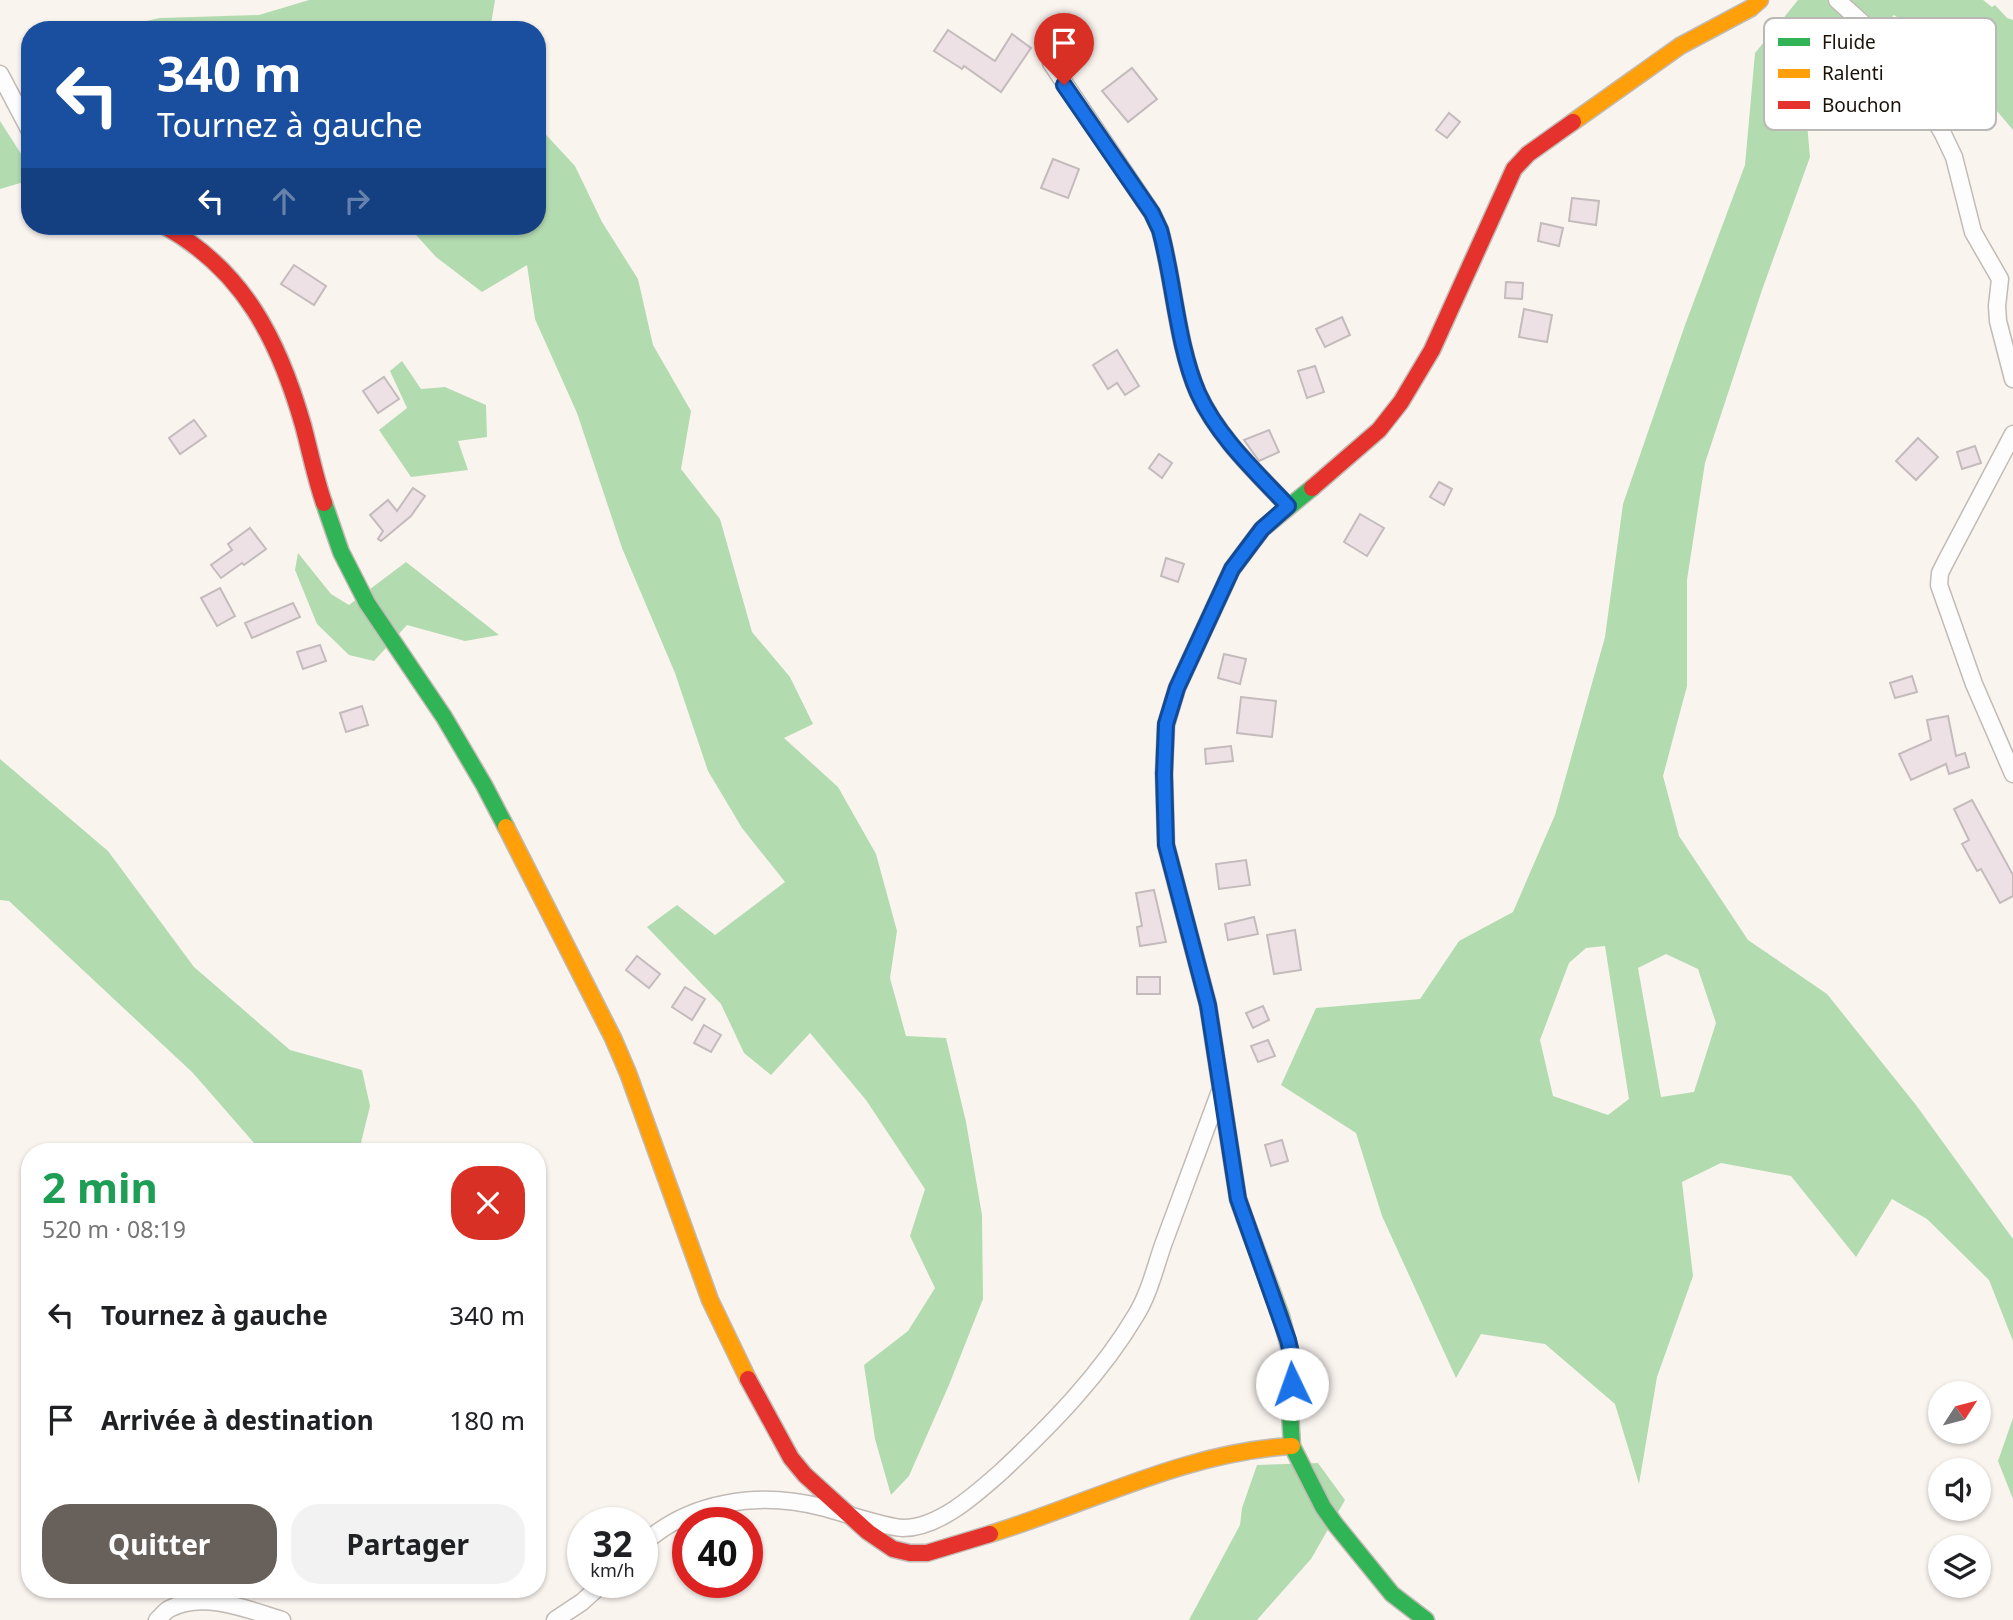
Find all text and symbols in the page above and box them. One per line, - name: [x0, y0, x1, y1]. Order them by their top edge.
- pin: [1034, 13, 1094, 85]
- legend: [1764, 18, 1996, 130]
- icon: arrive: [1045, 24, 1083, 62]
- text: Fluide: [1822, 29, 1876, 55]
- text: 340 m: [157, 40, 302, 106]
- icon: left: [42, 49, 133, 140]
- text: Ralenti: [1822, 60, 1884, 86]
- text: Bouchon: [1822, 92, 1902, 118]
- text: Tournez à gauche: [157, 103, 423, 146]
- icon: left: [192, 182, 230, 220]
- icon: ahead: [265, 182, 303, 220]
- icon: right: [338, 182, 376, 220]
- text: 2 min: [42, 1158, 158, 1215]
- button: close: [451, 1166, 525, 1240]
- text: 520 m · 08:19: [42, 1213, 186, 1245]
- icon: left: [42, 1296, 80, 1334]
- text: Tournez à gauche: [101, 1297, 328, 1333]
- text: 340 m: [449, 1297, 525, 1333]
- position arrow: [1255, 1347, 1329, 1421]
- north arrow: [1928, 1381, 1992, 1444]
- map controls: [1928, 1381, 1991, 1598]
- icon: arrive: [42, 1401, 80, 1439]
- text: Arrivée à destination: [101, 1402, 374, 1438]
- text: 180 m: [449, 1402, 525, 1438]
- button: sound: [1928, 1458, 1991, 1521]
- button: Quitter: [42, 1504, 277, 1584]
- button: Partager: [291, 1504, 525, 1584]
- speed limit sign: 40: [672, 1507, 763, 1598]
- text: 32: [592, 1520, 633, 1567]
- button: layers: [1928, 1535, 1991, 1598]
- text: km/h: [590, 1558, 635, 1582]

